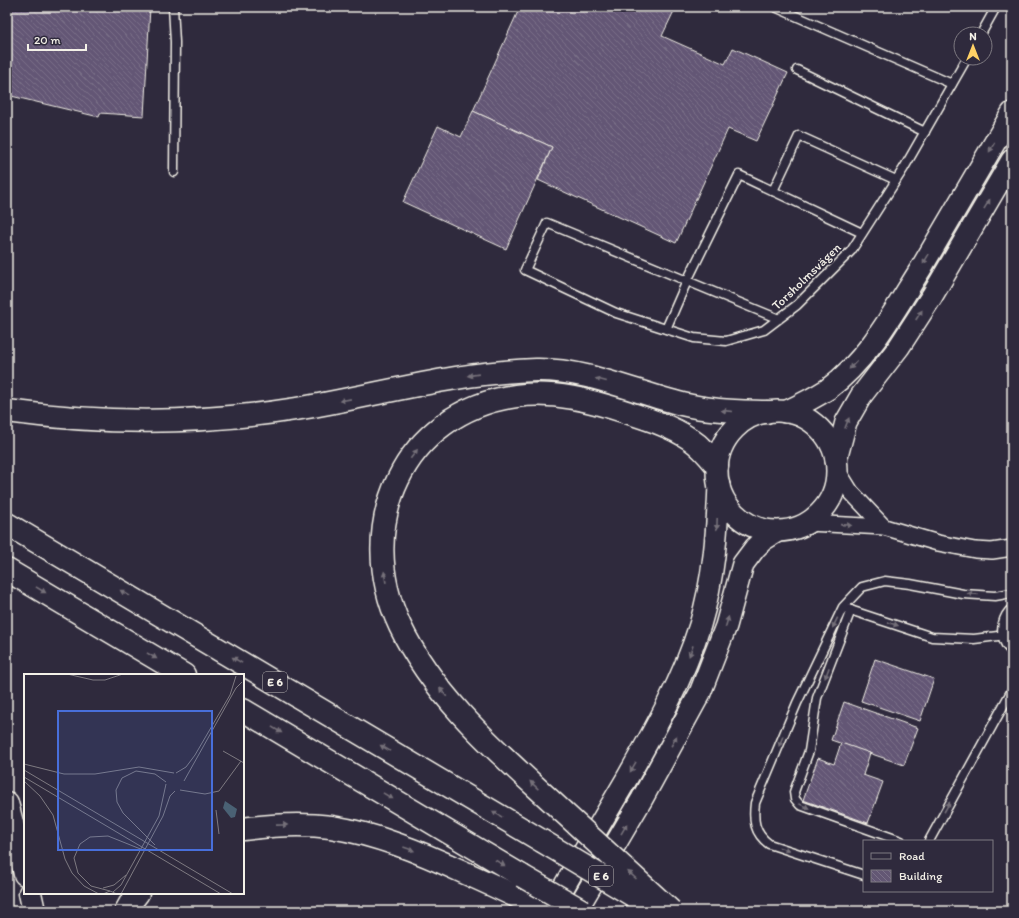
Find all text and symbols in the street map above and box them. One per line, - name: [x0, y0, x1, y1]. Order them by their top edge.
- scale bar: [28, 26, 86, 52]
- north arrow: [953, 26, 993, 66]
- text: N: [969, 30, 977, 43]
- text: 20 m: [34, 33, 61, 47]
- one-way arrow: [989, 141, 996, 153]
- one-way arrow: [983, 198, 990, 210]
- street label: Torsholmsvägen: [769, 239, 844, 313]
- one-way arrow: [923, 253, 930, 265]
- one-way arrow: [915, 310, 923, 320]
- one-way arrow: [849, 361, 858, 370]
- one-way arrow: [467, 372, 479, 378]
- one-way arrow: [595, 377, 607, 383]
- one-way arrow: [339, 397, 351, 403]
- one-way arrow: [721, 407, 733, 414]
- one-way arrow: [844, 416, 850, 428]
- one-way arrow: [410, 449, 418, 460]
- one-way arrow: [714, 518, 720, 531]
- one-way arrow: [840, 521, 852, 528]
- one-way arrow: [382, 571, 388, 583]
- one-way arrow: [35, 587, 47, 594]
- one-way arrow: [119, 590, 131, 597]
- one-way arrow: [967, 591, 979, 598]
- one-way arrow: [724, 616, 730, 628]
- one-way arrow: [832, 617, 838, 628]
- one-way arrow: [888, 621, 900, 627]
- one-way arrow: [687, 645, 693, 657]
- one-way arrow: [146, 653, 158, 660]
- one-way arrow: [231, 656, 243, 663]
- one-way arrow: [823, 667, 829, 679]
- road number: E 6: [263, 672, 287, 692]
- inset map: [24, 674, 244, 894]
- one-way arrow: [439, 686, 448, 697]
- one-way arrow: [272, 726, 282, 734]
- one-way arrow: [671, 735, 678, 747]
- one-way arrow: [778, 735, 784, 746]
- one-way arrow: [379, 744, 391, 751]
- one-way arrow: [630, 761, 637, 773]
- one-way arrow: [529, 780, 539, 789]
- one-way arrow: [382, 793, 394, 800]
- one-way arrow: [944, 801, 951, 813]
- one-way arrow: [799, 803, 810, 809]
- one-way arrow: [492, 810, 502, 818]
- one-way arrow: [276, 822, 289, 828]
- one-way arrow: [621, 823, 628, 835]
- legend: [863, 840, 993, 892]
- one-way arrow: [403, 846, 415, 852]
- one-way arrow: [778, 846, 790, 852]
- text: Road: [899, 849, 925, 863]
- one-way arrow: [494, 859, 506, 866]
- road number: E 6: [589, 866, 613, 886]
- text: Building: [899, 869, 943, 883]
- one-way arrow: [627, 871, 638, 880]

